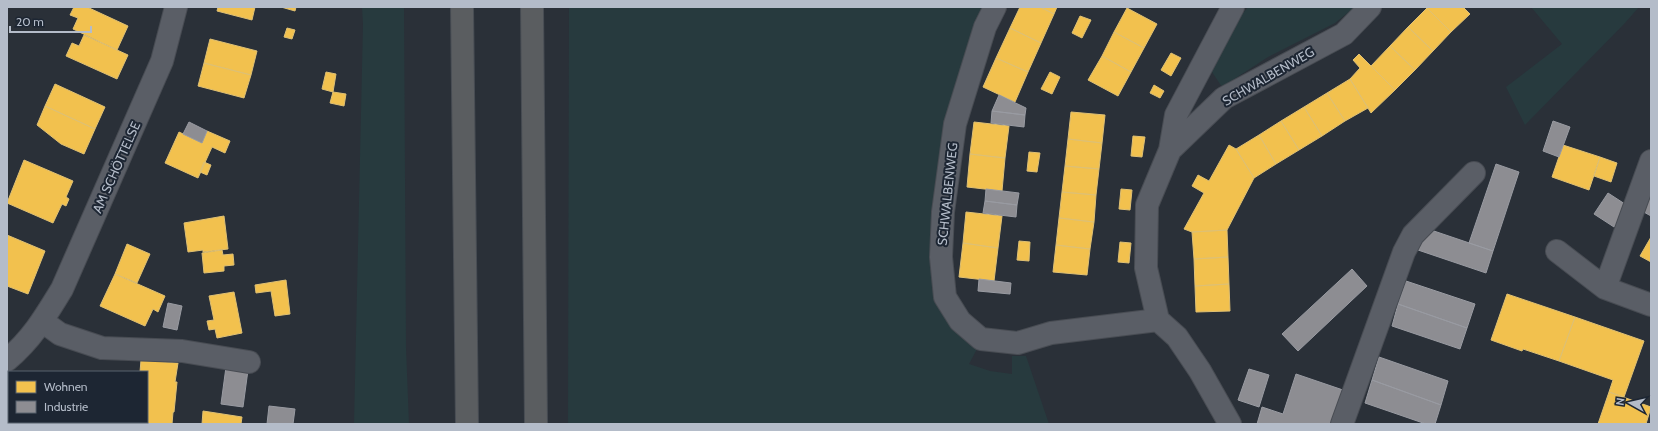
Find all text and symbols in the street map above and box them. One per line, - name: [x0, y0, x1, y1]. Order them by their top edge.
- scale bar: [10, 8, 91, 34]
- text: 20 m: [16, 14, 44, 29]
- street label: SCHWALBENWEG: [1219, 43, 1317, 109]
- street label: AM SCHÖTTELSE: [89, 119, 143, 215]
- street label: SCHWALBENWEG: [934, 142, 960, 246]
- legend: [8, 371, 148, 423]
- text: Wohnen: [44, 379, 88, 394]
- north arrow: [1610, 383, 1650, 423]
- text: N: [1613, 397, 1628, 406]
- text: Industrie: [44, 399, 88, 414]

